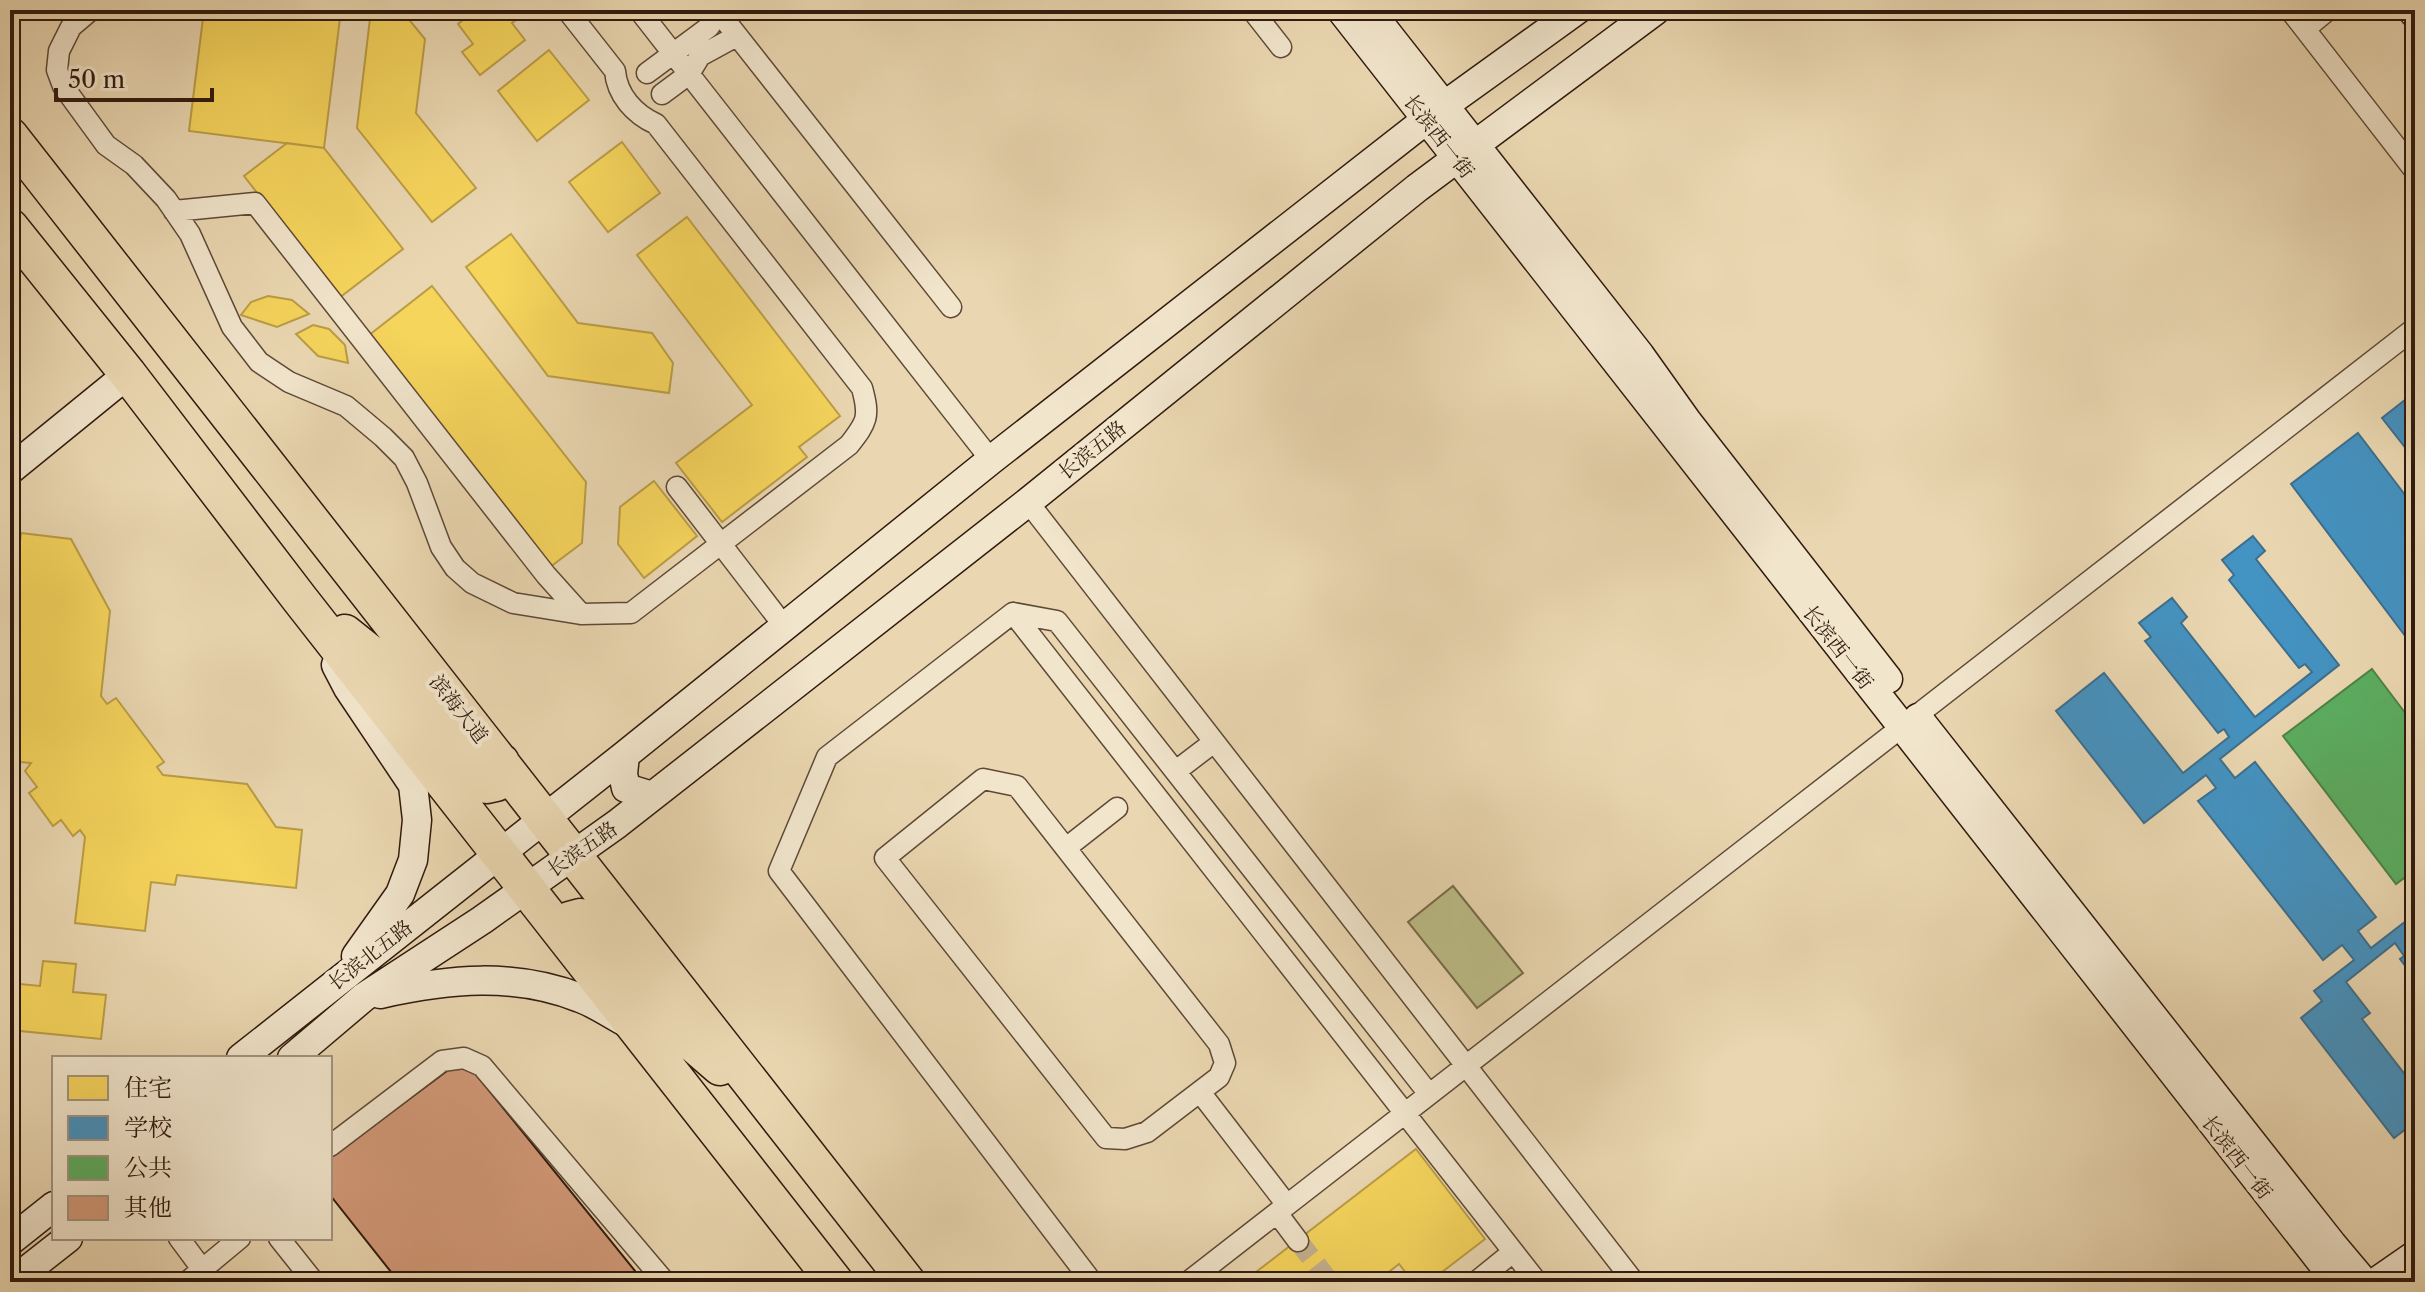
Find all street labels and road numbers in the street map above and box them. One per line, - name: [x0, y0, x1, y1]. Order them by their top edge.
- street label: 长滨西一街: [1399, 89, 1479, 183]
- street label: 长滨五路: [1053, 416, 1131, 484]
- street label: 长滨西一街: [1798, 600, 1878, 694]
- street label: 滨海大道: [425, 670, 493, 748]
- street label: 长滨五路: [542, 816, 622, 882]
- street label: 长滨北五路: [323, 915, 417, 995]
- street label: 长滨西一街: [2197, 1110, 2277, 1204]

